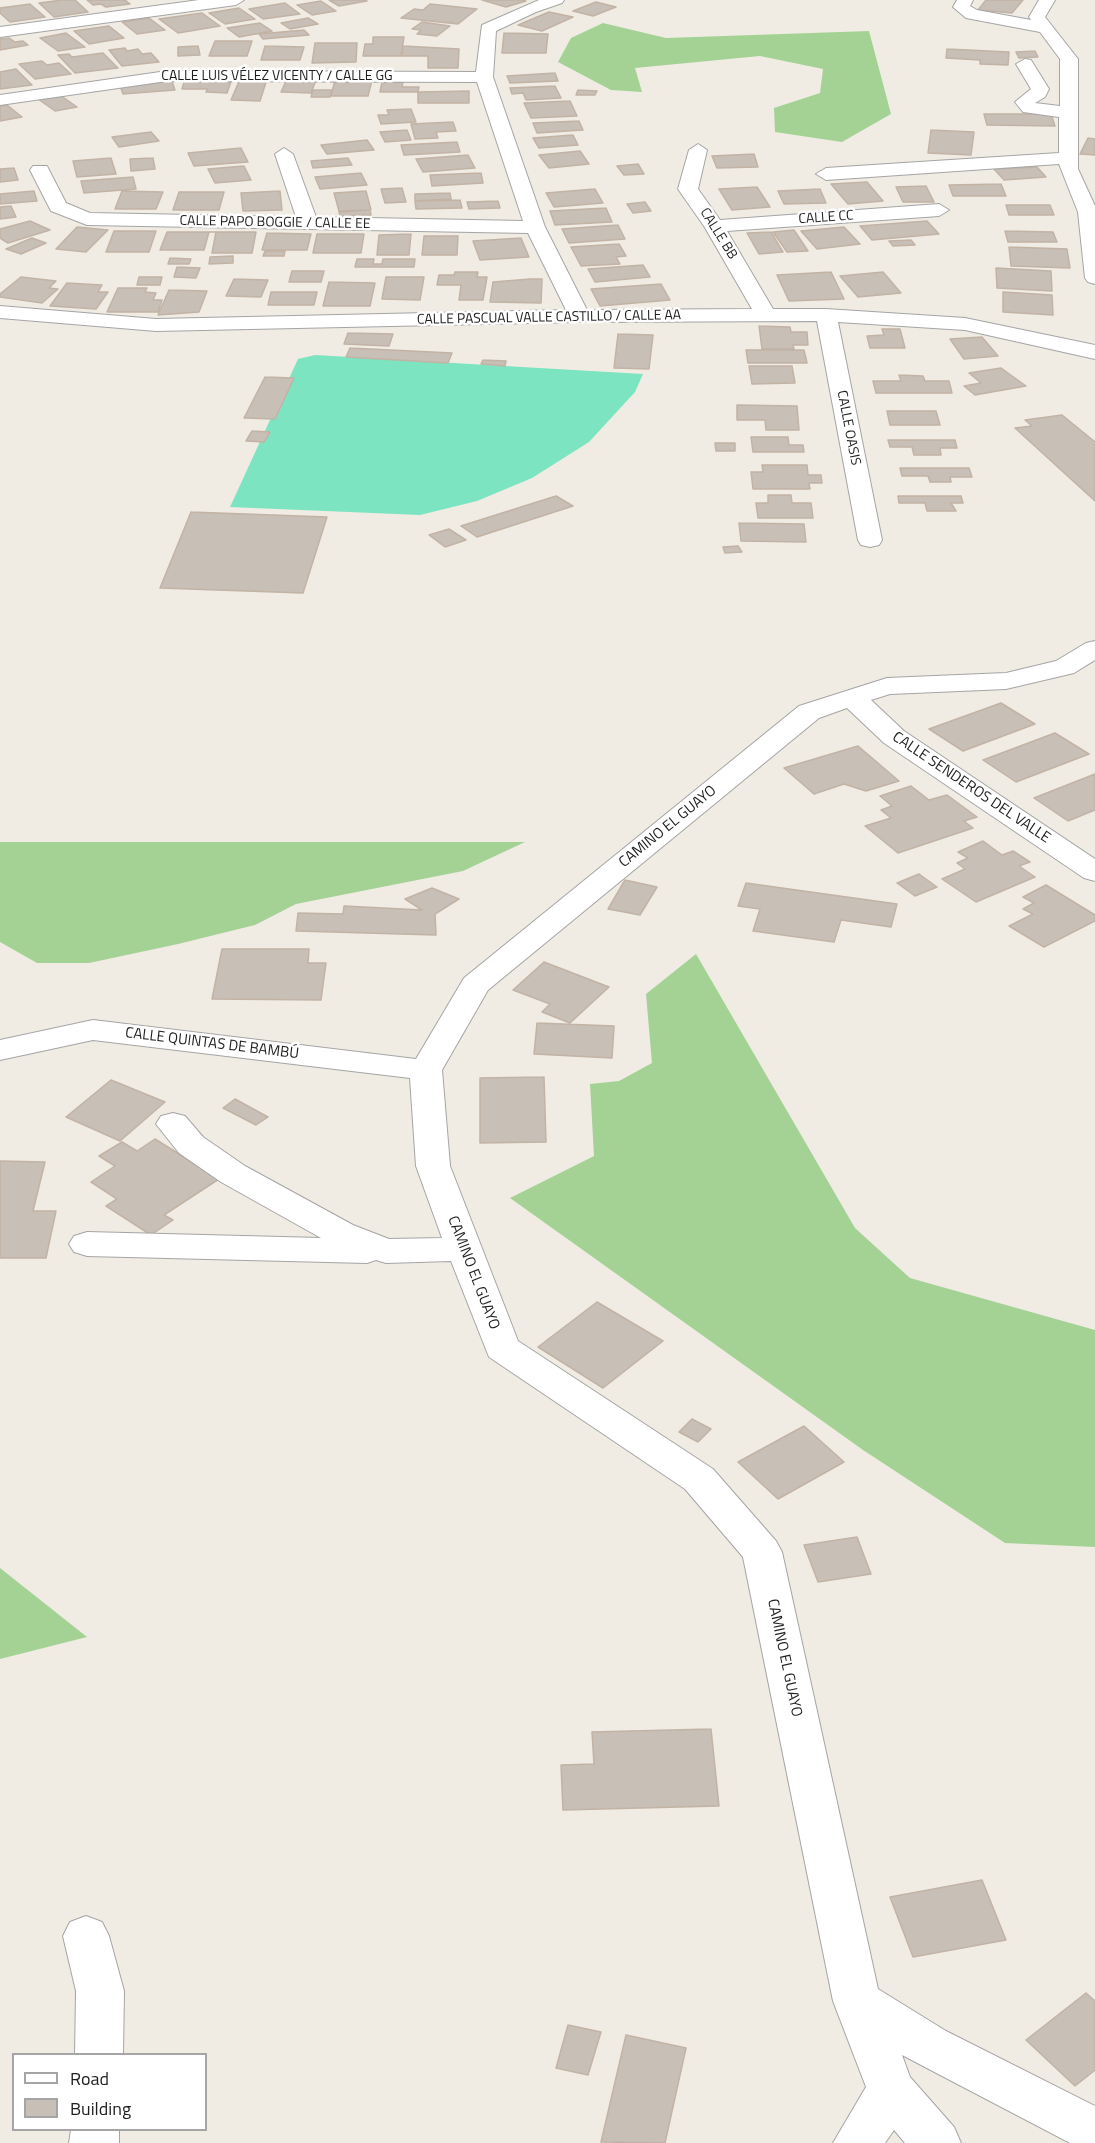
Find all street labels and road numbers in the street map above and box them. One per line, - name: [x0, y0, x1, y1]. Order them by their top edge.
- street label: CALLE LUIS VÉLEZ VICENTY / CALLE GG: [161, 69, 393, 85]
- street label: CALLE BB: [696, 205, 740, 263]
- street label: CALLE CC: [798, 208, 854, 228]
- street label: CALLE PAPO BOGGIE / CALLE EE: [179, 213, 371, 233]
- street label: CALLE PASCUAL VALLE CASTILLO / CALLE AA: [417, 307, 681, 329]
- street label: CALLE OASIS: [832, 389, 864, 467]
- street label: CALLE SENDEROS DEL VALLE: [889, 728, 1053, 848]
- street label: CAMINO EL GUAYO: [616, 782, 720, 872]
- street label: CALLE QUINTAS DE BAMBÚ: [124, 1024, 300, 1064]
- street label: CAMINO EL GUAYO: [443, 1214, 503, 1332]
- street label: CAMINO EL GUAYO: [763, 1597, 805, 1719]

